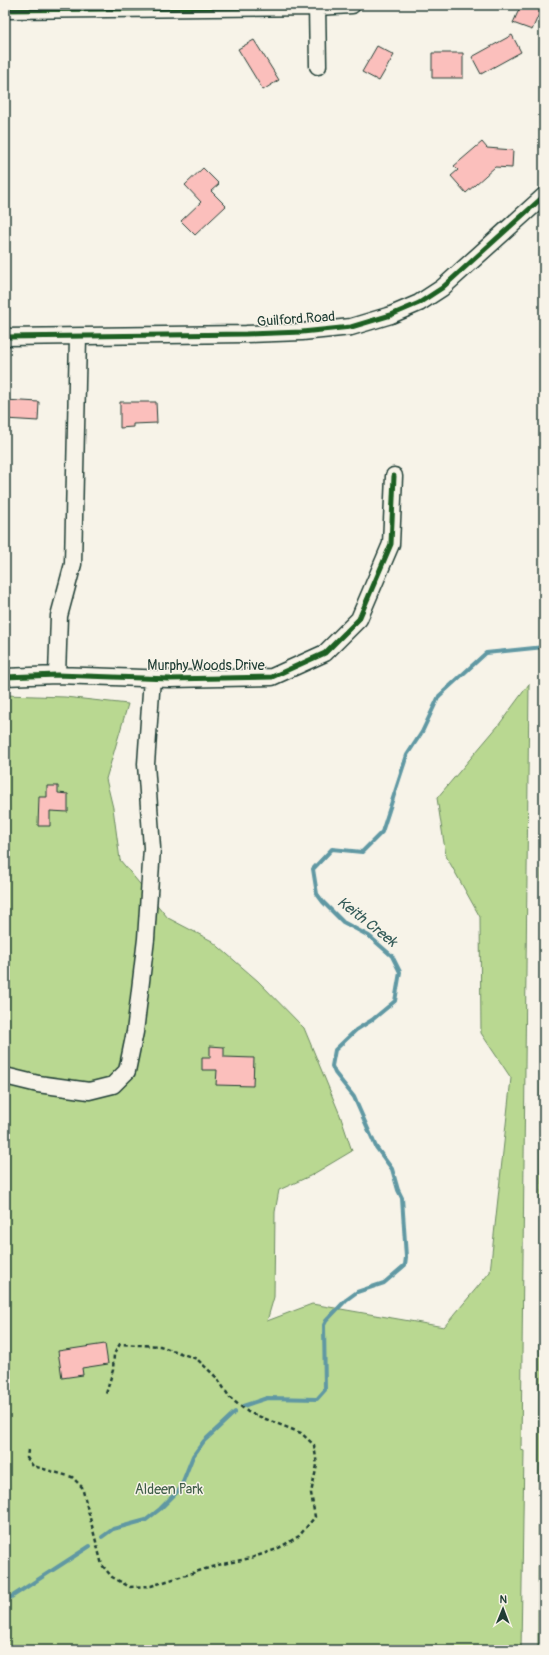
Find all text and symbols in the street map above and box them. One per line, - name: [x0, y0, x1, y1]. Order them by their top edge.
- street label: Guilford Road: [256, 308, 336, 330]
- street label: Murphy Woods Drive: [147, 657, 265, 674]
- water label: Keith Creek: [333, 893, 402, 952]
- park label: Aldeen Park: [135, 1481, 203, 1498]
- north arrow: [483, 1589, 523, 1629]
- text: N: [499, 1593, 508, 1606]

